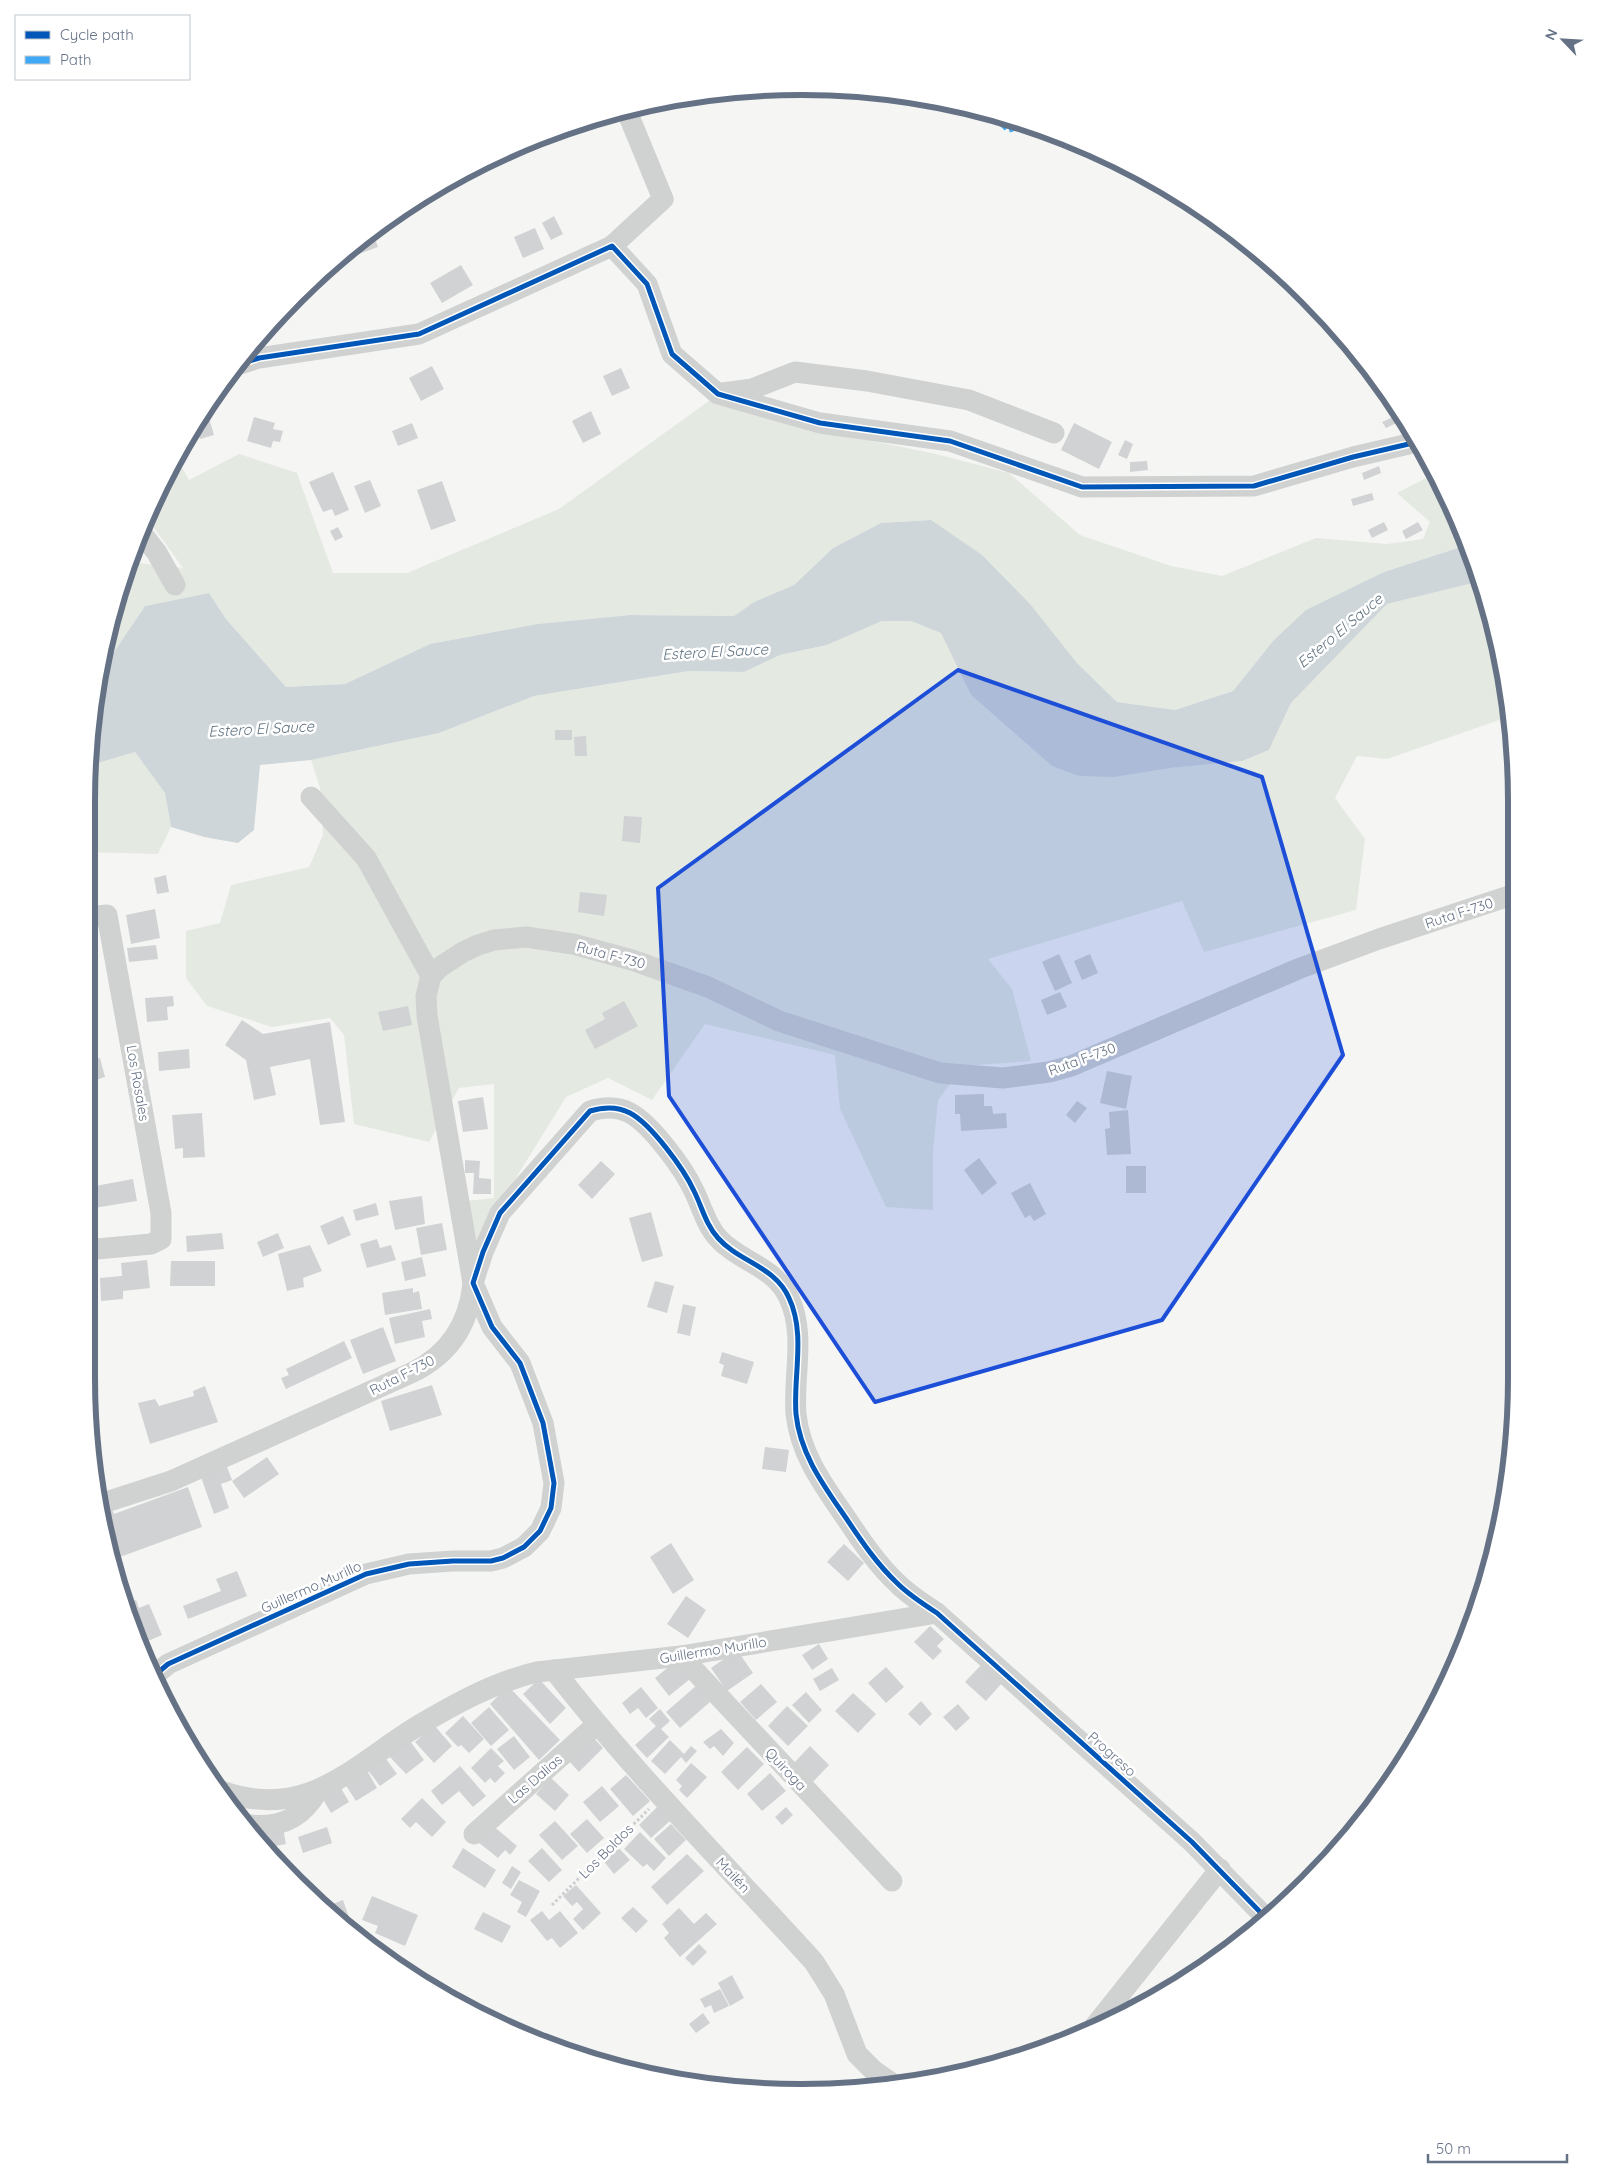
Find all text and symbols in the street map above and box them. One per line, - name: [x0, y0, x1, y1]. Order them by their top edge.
- legend: [15, 15, 190, 80]
- north arrow: [1538, 15, 1588, 65]
- text: Cycle path: [60, 25, 134, 44]
- text: N: [1541, 26, 1562, 43]
- text: Path: [60, 50, 92, 69]
- water label: Estero El Sauce: [1293, 589, 1387, 672]
- water label: Estero El Sauce: [662, 639, 769, 664]
- water label: Estero El Sauce: [208, 716, 315, 741]
- street label: Ruta F-730: [1423, 894, 1495, 932]
- street label: Ruta F-730: [575, 937, 647, 973]
- street label: Ruta F-730: [1046, 1038, 1118, 1080]
- street label: Los Rosales: [122, 1044, 154, 1122]
- street label: Ruta F-730: [367, 1351, 437, 1399]
- street label: Guillermo Murillo: [258, 1557, 364, 1617]
- street label: Guillermo Murillo: [658, 1633, 768, 1667]
- street label: Progreso: [1084, 1728, 1140, 1780]
- street label: Quiroga: [762, 1744, 810, 1794]
- street label: Las Dalias: [504, 1751, 566, 1807]
- street label: Los Boldos: [575, 1820, 637, 1882]
- street label: Mailén: [712, 1853, 754, 1897]
- scale bar: [1428, 2132, 1567, 2164]
- text: 50 m: [1436, 2139, 1471, 2158]

